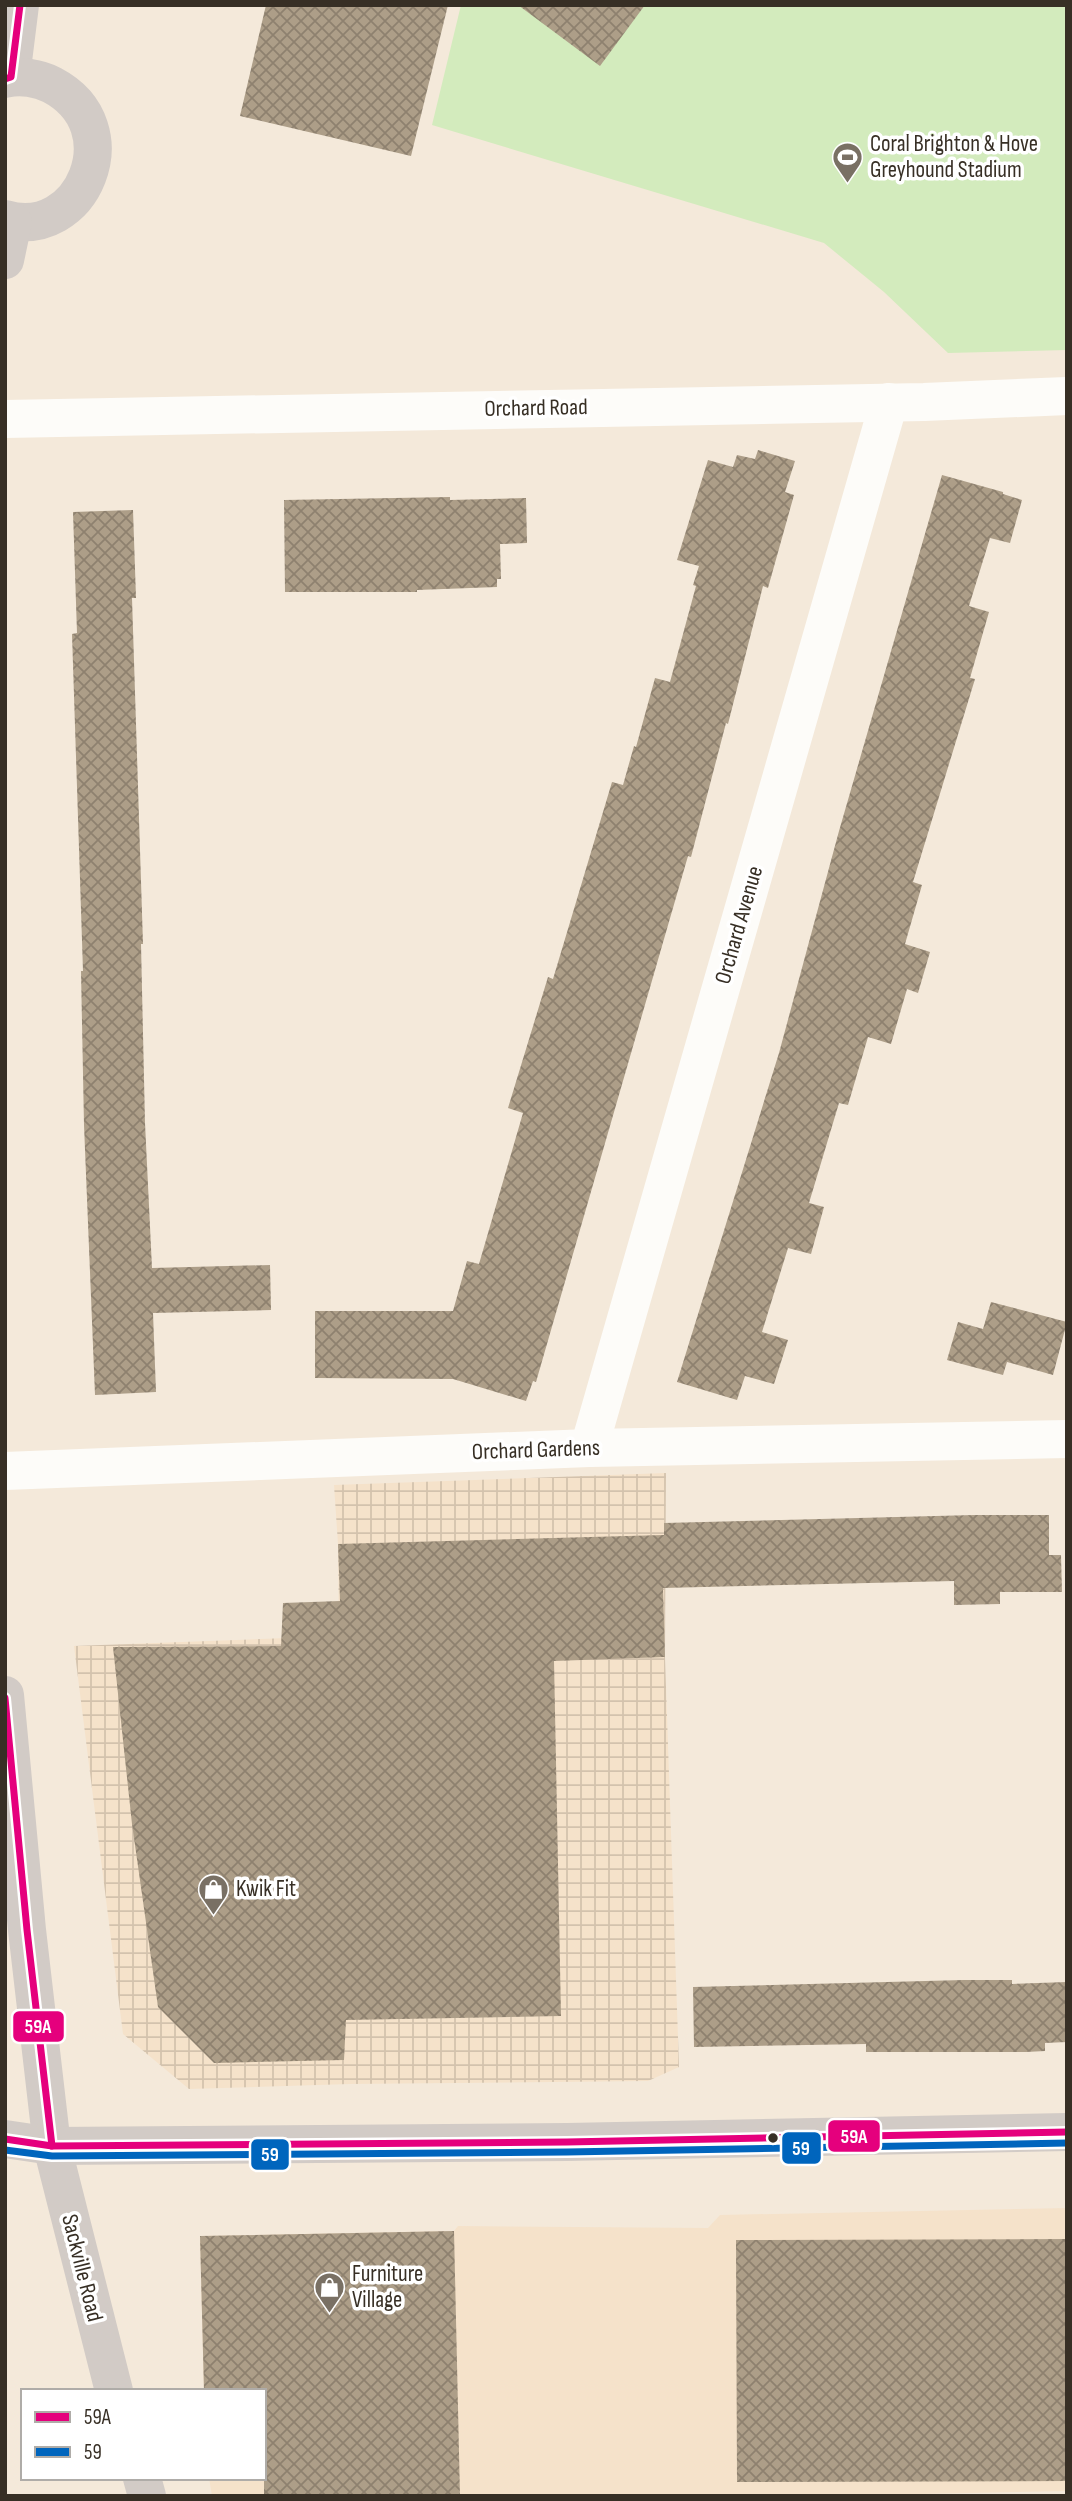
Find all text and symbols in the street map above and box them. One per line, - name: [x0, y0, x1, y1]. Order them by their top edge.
- place label: Coral Brighton & Hove Greyhound Stadium: [870, 130, 1038, 184]
- sports icon: Coral Brighton & Hove Greyhound Stadium: [830, 140, 864, 184]
- street label: Orchard Road: [484, 393, 588, 423]
- street label: Orchard Avenue: [709, 863, 769, 987]
- street label: Orchard Gardens: [471, 1434, 601, 1466]
- shop icon: Kwik Fit: [196, 1872, 230, 1916]
- place label: Kwik Fit: [236, 1875, 296, 1903]
- line badge: 59A: [12, 2010, 65, 2043]
- text: 59A: [25, 2016, 52, 2039]
- line badge: 59A: [827, 2119, 881, 2153]
- text: 59A: [841, 2126, 868, 2149]
- unlabelled marker: [766, 2131, 780, 2145]
- line badge: 59: [781, 2131, 822, 2165]
- line badge: 59: [250, 2138, 290, 2171]
- text: 59: [792, 2138, 810, 2161]
- text: 59: [261, 2144, 279, 2167]
- street label: Sackville Road: [55, 2211, 109, 2325]
- place label: Furniture Village: [352, 2260, 423, 2314]
- shop icon: Furniture Village: [312, 2270, 346, 2314]
- legend: [21, 2389, 266, 2480]
- text: 59A: [84, 2405, 112, 2430]
- text: 59: [84, 2440, 102, 2465]

